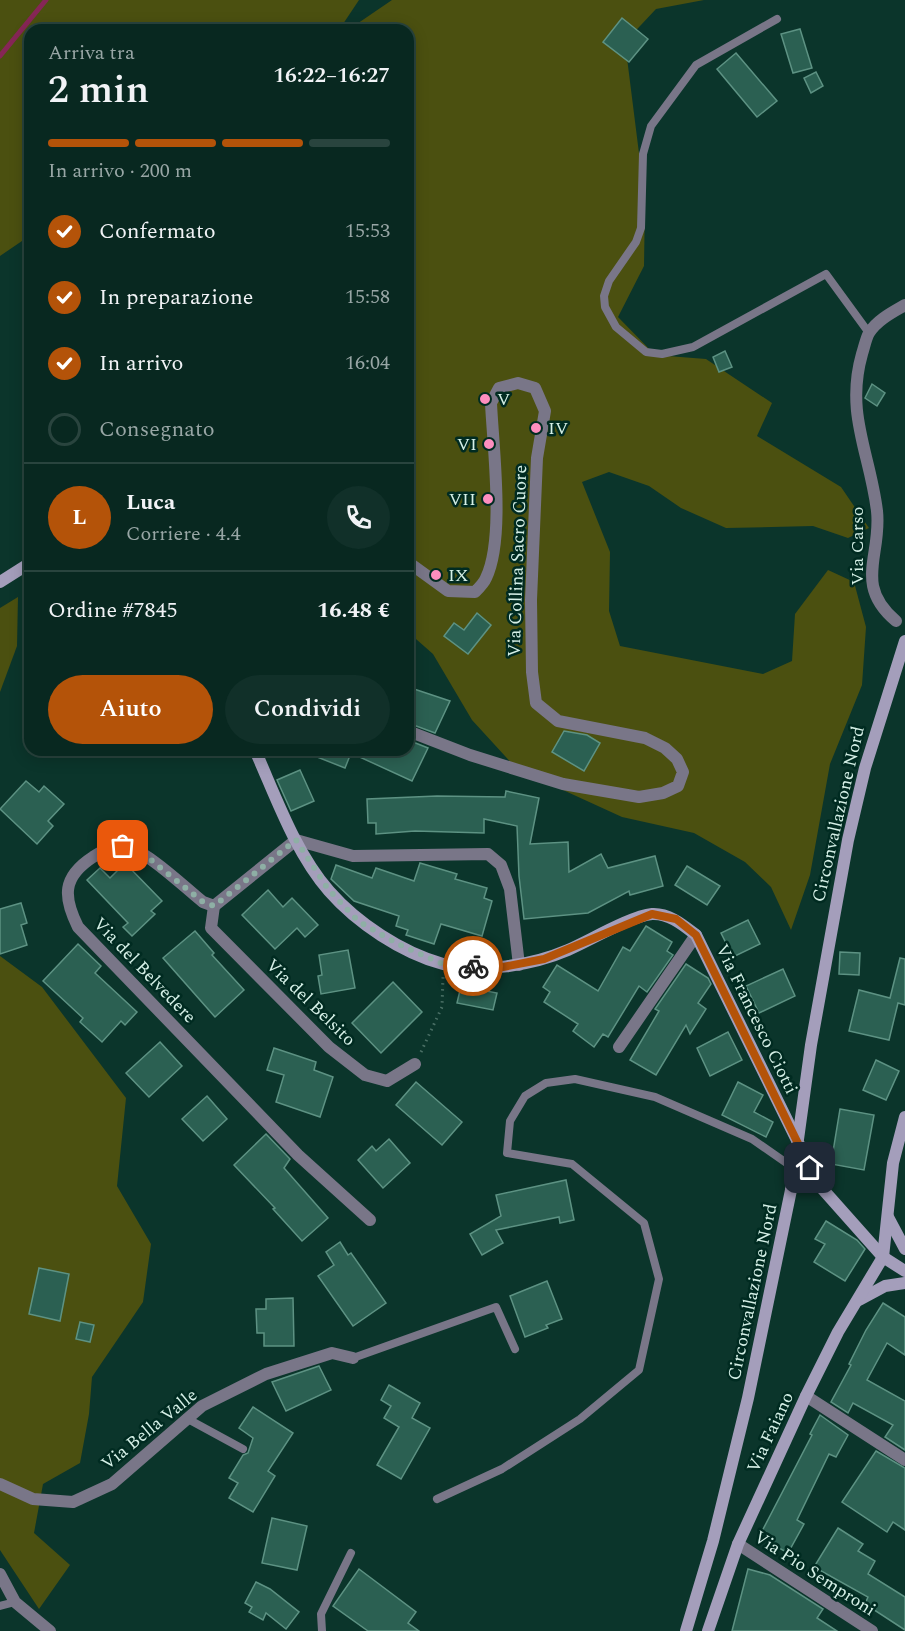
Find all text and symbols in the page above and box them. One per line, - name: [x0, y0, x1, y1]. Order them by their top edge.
- text: Arriva tra: [48, 38, 135, 68]
- text: 16:22–16:27: [273, 59, 390, 92]
- text: 2 min: [48, 61, 149, 120]
- text: In arrivo · 200 m: [48, 156, 192, 186]
- icon: check: [48, 215, 81, 248]
- text: Confermato: [99, 215, 216, 248]
- text: 15:53: [345, 216, 390, 246]
- icon: check: [48, 281, 81, 314]
- text: In preparazione: [99, 281, 253, 314]
- text: 15:58: [345, 282, 390, 312]
- icon: check: [48, 347, 81, 380]
- text: In arrivo: [99, 347, 183, 380]
- text: 16:04: [345, 348, 390, 378]
- place label: V: [497, 386, 510, 413]
- marker: V: [478, 392, 492, 406]
- text: Consegnato: [99, 413, 215, 446]
- place label: IV: [548, 415, 568, 442]
- marker: IV: [529, 421, 543, 435]
- place label: VI: [457, 431, 477, 458]
- marker: VI: [482, 437, 496, 451]
- street label: Via Collina Sacro Cuore: [501, 464, 534, 658]
- text: Luca: [126, 486, 175, 519]
- button: phone: [327, 486, 390, 549]
- place label: VII: [449, 486, 476, 513]
- marker: VII: [481, 492, 495, 506]
- text: L: [72, 501, 87, 534]
- street label: Via Carso: [844, 507, 871, 585]
- text: Corriere · 4.4: [126, 519, 241, 549]
- place label: IX: [448, 562, 468, 589]
- marker: IX: [429, 568, 443, 582]
- text: Ordine #7845: [48, 594, 178, 627]
- text: 16.48 €: [317, 594, 390, 627]
- button: Aiuto: [48, 675, 213, 744]
- button: Condividi: [225, 675, 390, 744]
- street label: Circonvallazione Nord: [805, 723, 872, 905]
- pin: [97, 820, 148, 871]
- icon: bag: [106, 829, 139, 862]
- street label: Via del Belvedere: [87, 911, 203, 1030]
- courier: [443, 936, 503, 996]
- street label: Via Francesco Ciotti: [708, 940, 805, 1099]
- icon: bike: [457, 950, 490, 983]
- street label: Via del Belsito: [259, 952, 362, 1052]
- pin: [784, 1142, 835, 1193]
- icon: home: [793, 1151, 826, 1184]
- street label: Circonvallazione Nord: [721, 1201, 784, 1383]
- street label: Via Bella Valle: [95, 1382, 203, 1477]
- street label: Via Faiano: [740, 1387, 801, 1477]
- street label: Via Pio Semproni: [748, 1524, 881, 1623]

